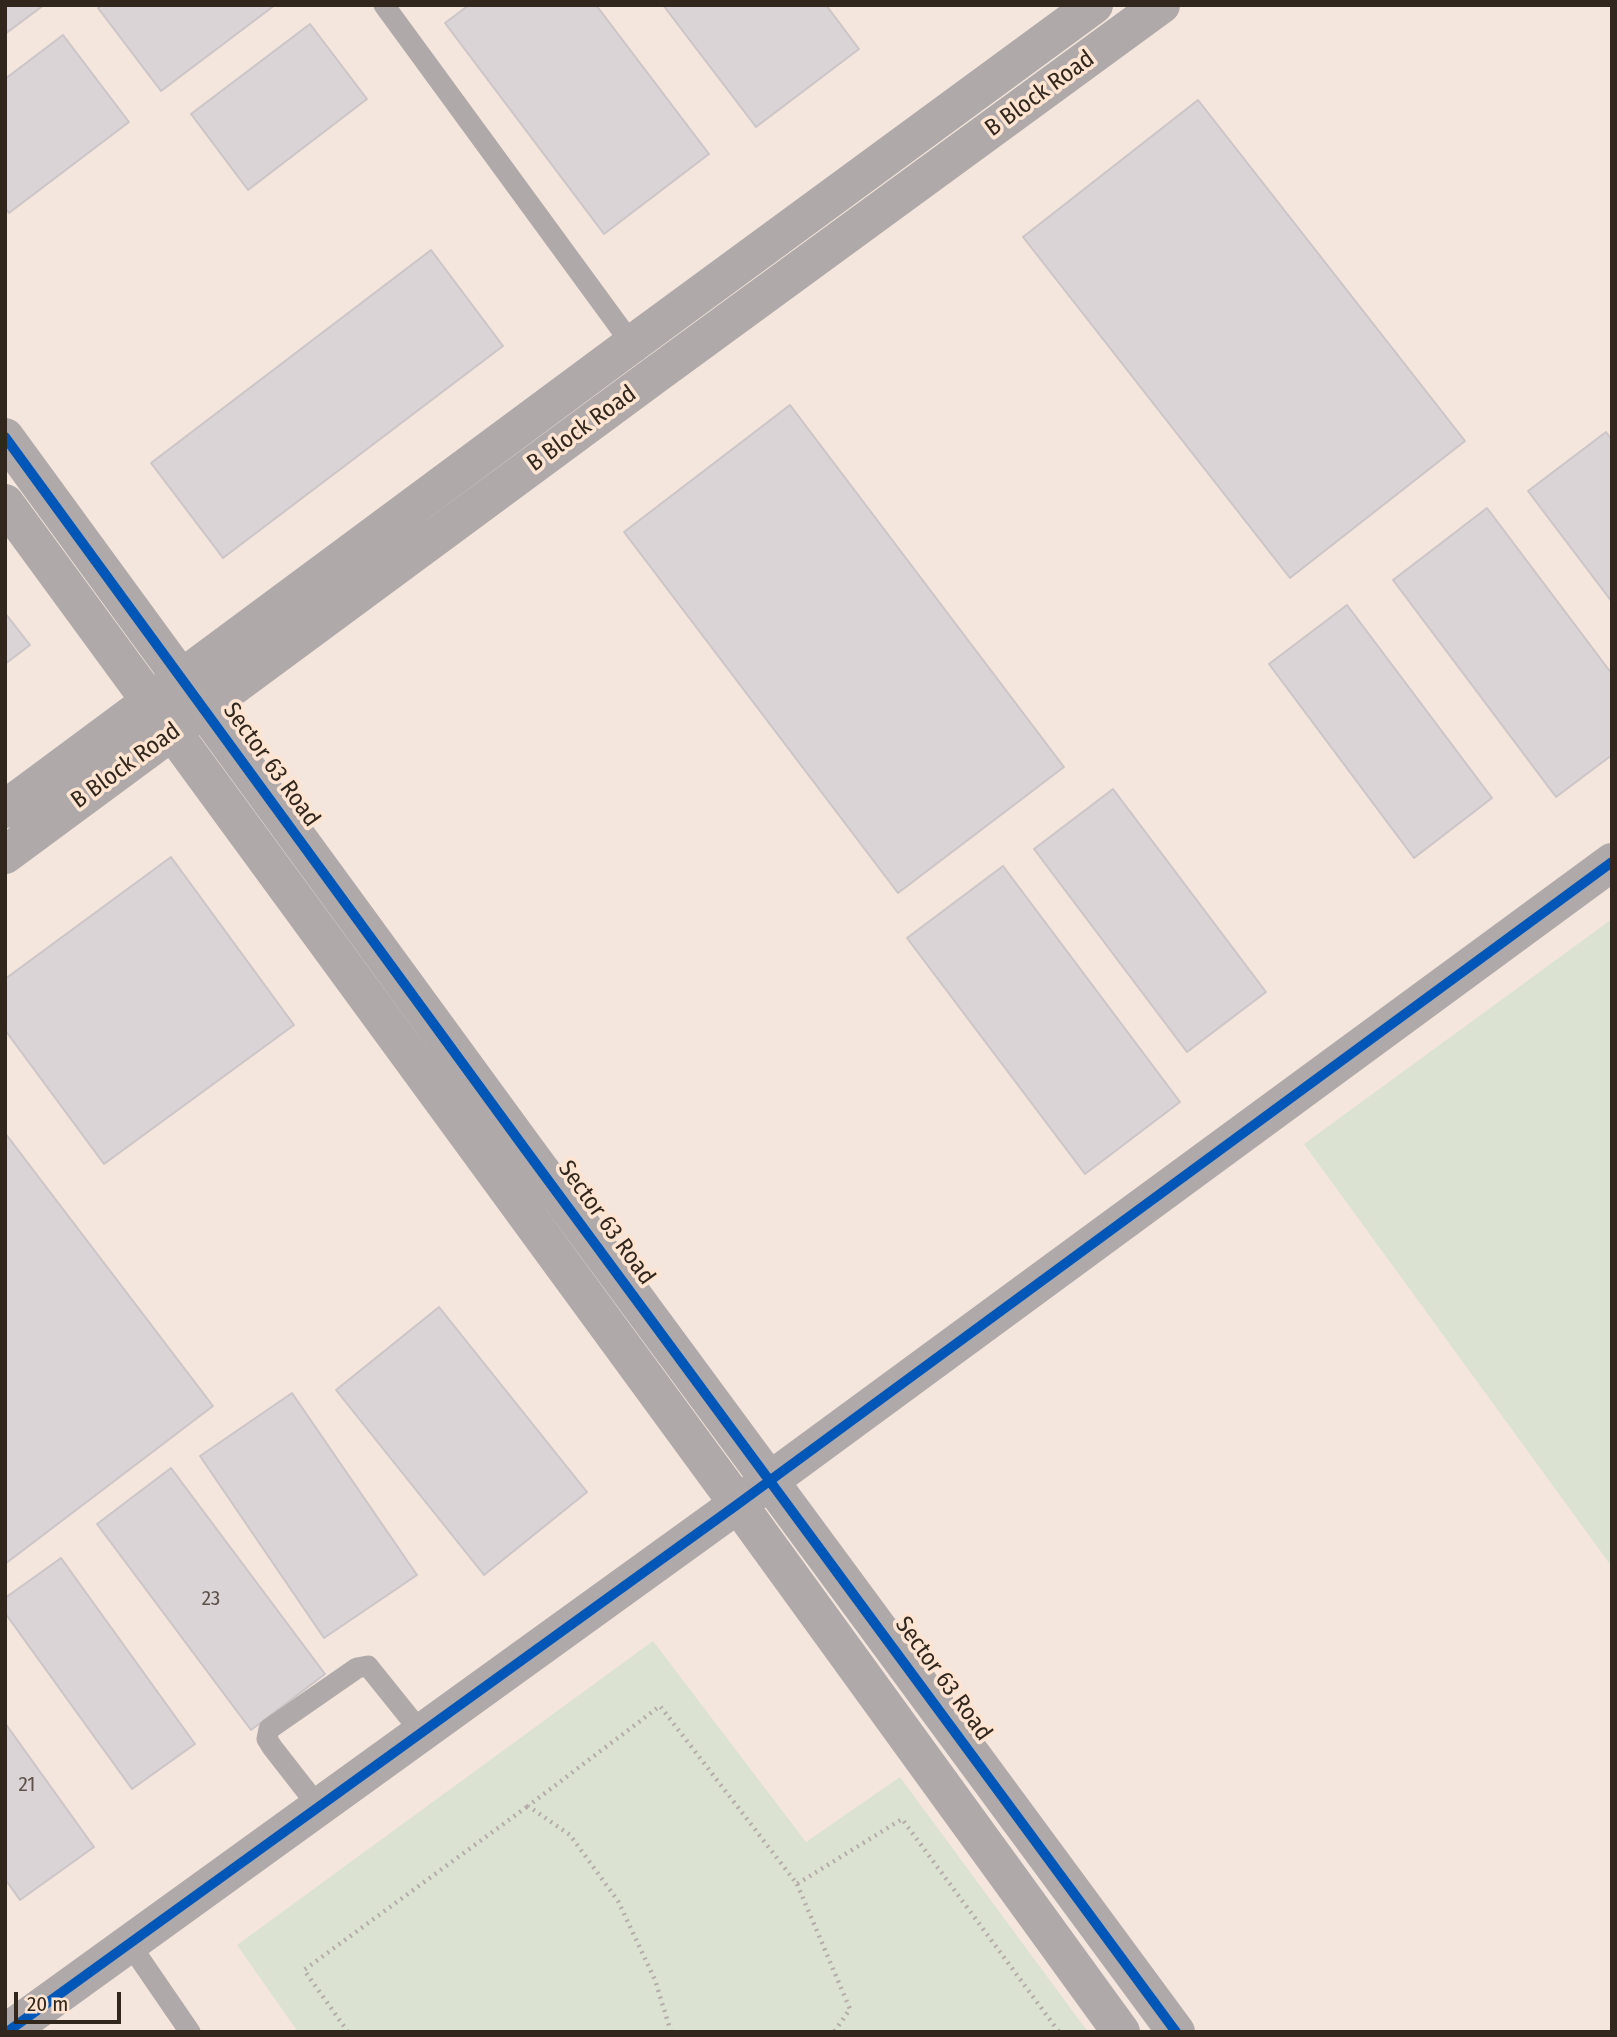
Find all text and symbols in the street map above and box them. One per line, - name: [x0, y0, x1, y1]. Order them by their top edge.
- street label: B Block Road: [980, 45, 1100, 143]
- street label: B Block Road: [522, 380, 642, 478]
- street label: Sector 63 Road: [216, 697, 326, 833]
- street label: B Block Road: [66, 717, 186, 815]
- street label: Sector 63 Road: [551, 1155, 661, 1291]
- house number: 23: [202, 1586, 220, 1612]
- street label: Sector 63 Road: [888, 1611, 998, 1747]
- house number: 21: [19, 1772, 35, 1798]
- scale bar: [18, 1978, 124, 2022]
- text: 20 m: [27, 1991, 68, 2017]

